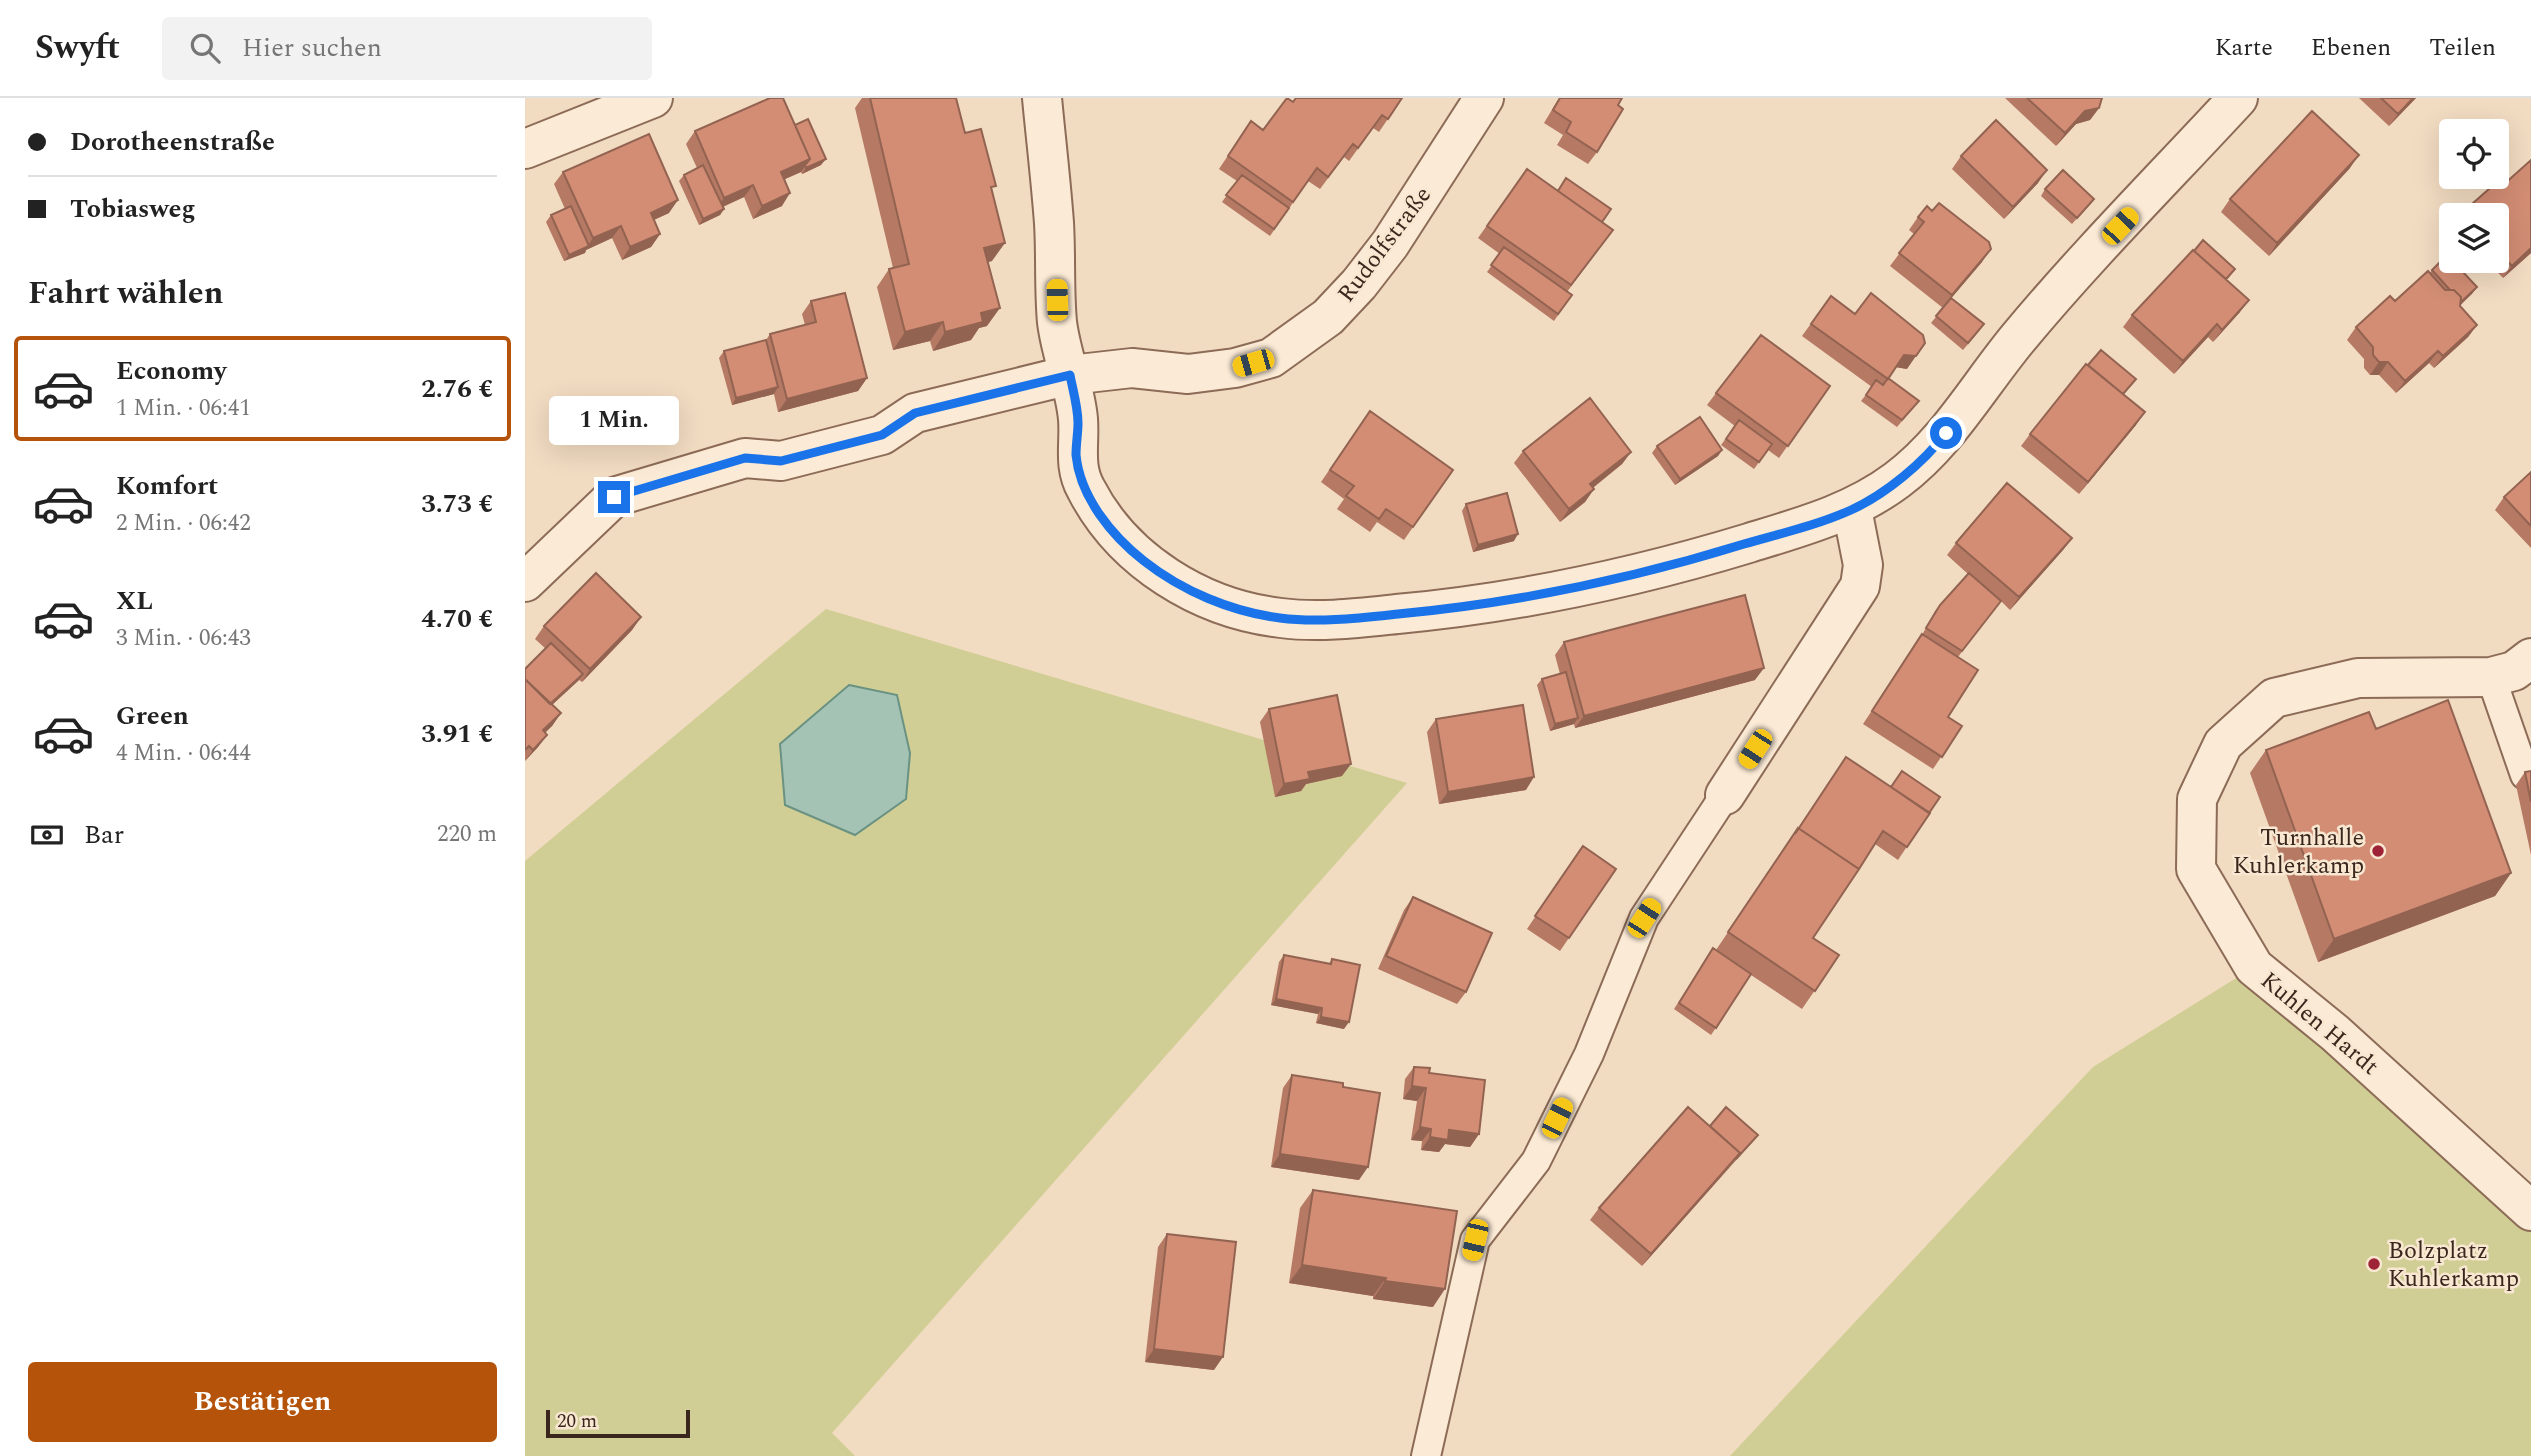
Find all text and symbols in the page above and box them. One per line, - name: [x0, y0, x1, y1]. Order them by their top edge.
- search box: [162, 17, 652, 80]
- text: Swyft: [35, 23, 120, 73]
- text: Hier suchen: [242, 28, 382, 68]
- icon: search: [186, 29, 224, 67]
- text: Karte: [2215, 30, 2273, 66]
- text: Ebenen: [2311, 30, 2391, 66]
- text: Teilen: [2429, 30, 2496, 66]
- map controls: [2439, 119, 2509, 273]
- button: locate: [2439, 119, 2509, 189]
- text: Dorotheenstraße: [70, 122, 275, 162]
- street label: Rudolfstraße: [1329, 179, 1441, 310]
- text: Tobiasweg: [70, 189, 196, 229]
- car: [2098, 203, 2143, 249]
- button: layers: [2439, 203, 2509, 273]
- text: Fahrt wählen: [28, 269, 223, 318]
- car: [1046, 279, 1069, 321]
- car: [1230, 347, 1277, 379]
- text: Economy: [116, 351, 226, 391]
- icon: car: [32, 357, 95, 420]
- text: 2.76 €: [421, 369, 493, 409]
- text: 1 Min. · 06:41: [116, 391, 251, 426]
- callout: 1 Min.: [549, 396, 679, 444]
- text: 1 Min.: [579, 403, 649, 438]
- route start: [1930, 417, 1962, 449]
- text: Komfort: [116, 466, 218, 506]
- icon: car: [32, 472, 95, 535]
- route end: [598, 481, 630, 513]
- text: 3.73 €: [421, 484, 493, 524]
- text: 2 Min. · 06:42: [116, 506, 251, 541]
- text: XL: [116, 581, 153, 621]
- icon: car: [32, 587, 95, 650]
- text: 4.70 €: [421, 599, 493, 639]
- text: 3 Min. · 06:43: [116, 621, 251, 656]
- text: Green: [116, 696, 189, 736]
- icon: car: [32, 702, 95, 765]
- text: 3.91 €: [421, 714, 493, 754]
- car: [1735, 726, 1776, 772]
- text: 4 Min. · 06:44: [116, 736, 251, 771]
- text: Bar: [84, 815, 124, 855]
- icon: cash: [28, 816, 66, 854]
- text: 220 m: [437, 817, 497, 852]
- place label: Turnhalle Kuhlerkamp: [2233, 820, 2364, 884]
- marker: Turnhalle Kuhlerkamp: [2370, 843, 2386, 859]
- car: [1624, 895, 1665, 941]
- street label: Kuhlen Hardt: [2252, 963, 2387, 1084]
- car: [1539, 1095, 1576, 1141]
- car: [1461, 1217, 1490, 1263]
- place label: Bolzplatz Kuhlerkamp: [2388, 1233, 2519, 1297]
- marker: Bolzplatz Kuhlerkamp: [2366, 1256, 2382, 1272]
- button: Bestätigen: [28, 1362, 497, 1442]
- scale bar: [546, 1407, 689, 1439]
- text: 20 m: [557, 1407, 597, 1436]

